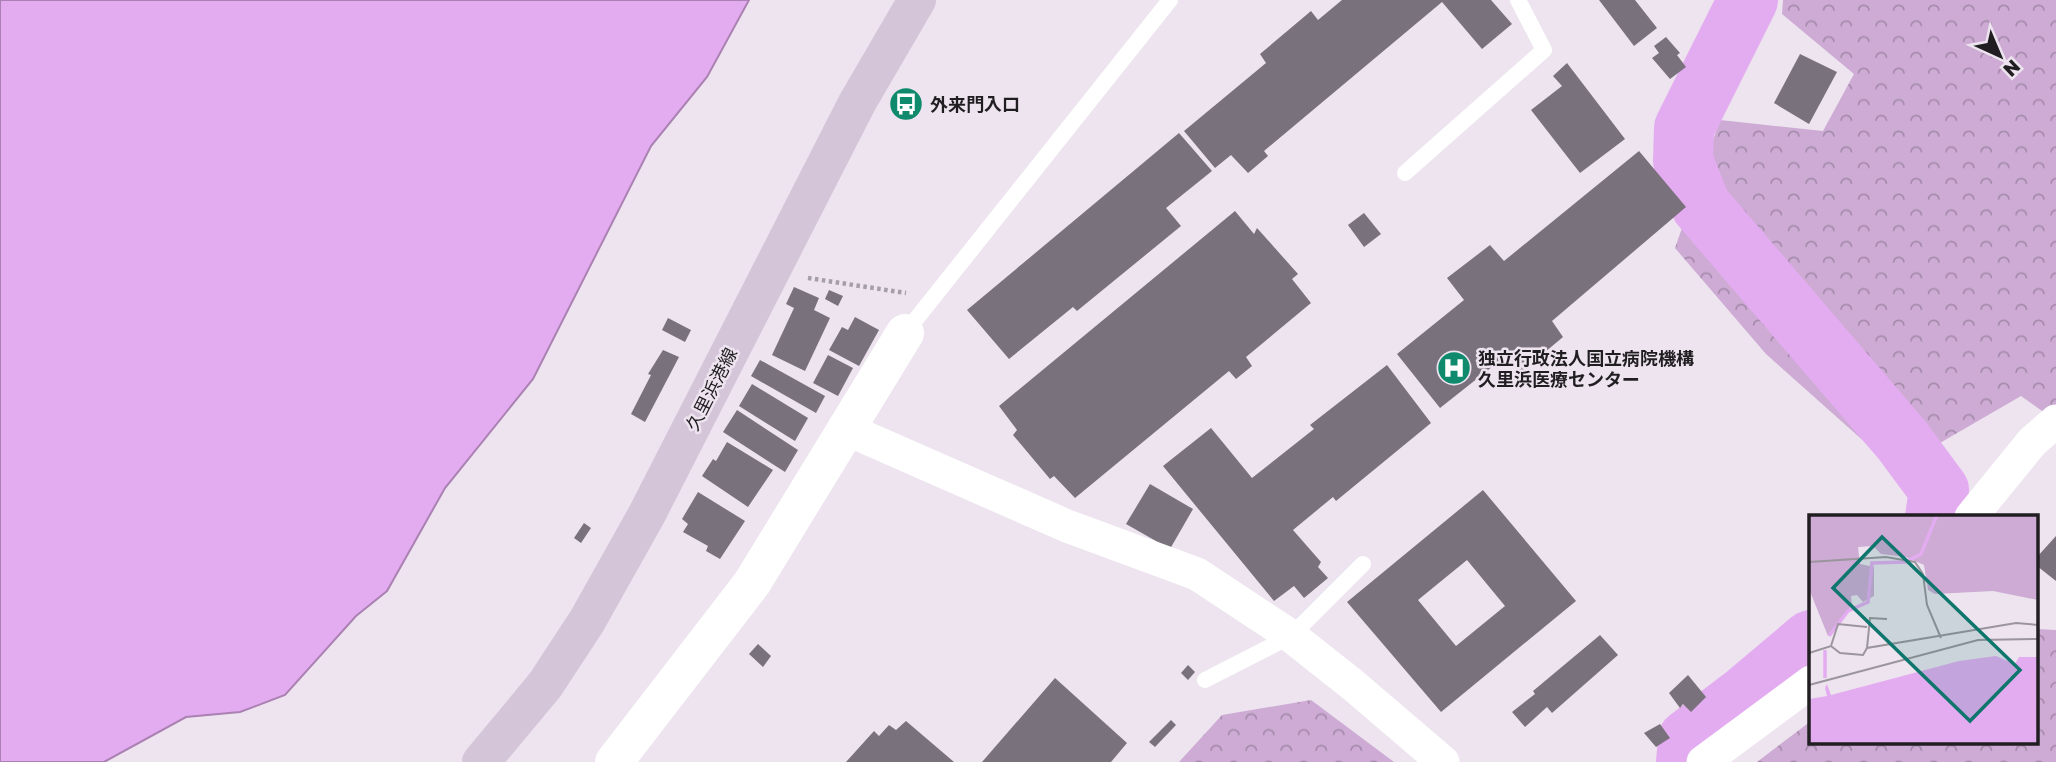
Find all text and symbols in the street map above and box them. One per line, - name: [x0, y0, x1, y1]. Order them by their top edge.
- north arrow: [1965, 21, 2035, 91]
- text: N: [1999, 55, 2025, 82]
- bus stop icon: 外来門入口: [887, 85, 925, 123]
- place label: 外来門入口: [930, 93, 1020, 115]
- street label: 久里浜港線: [681, 344, 741, 434]
- place label: 独立行政法人国立病院機構 久里浜医療センター: [1478, 347, 1694, 390]
- hospital icon: 独立行政法人国立病院機構 久里浜医療センター: [1435, 349, 1473, 387]
- inset map: [1809, 515, 2038, 744]

